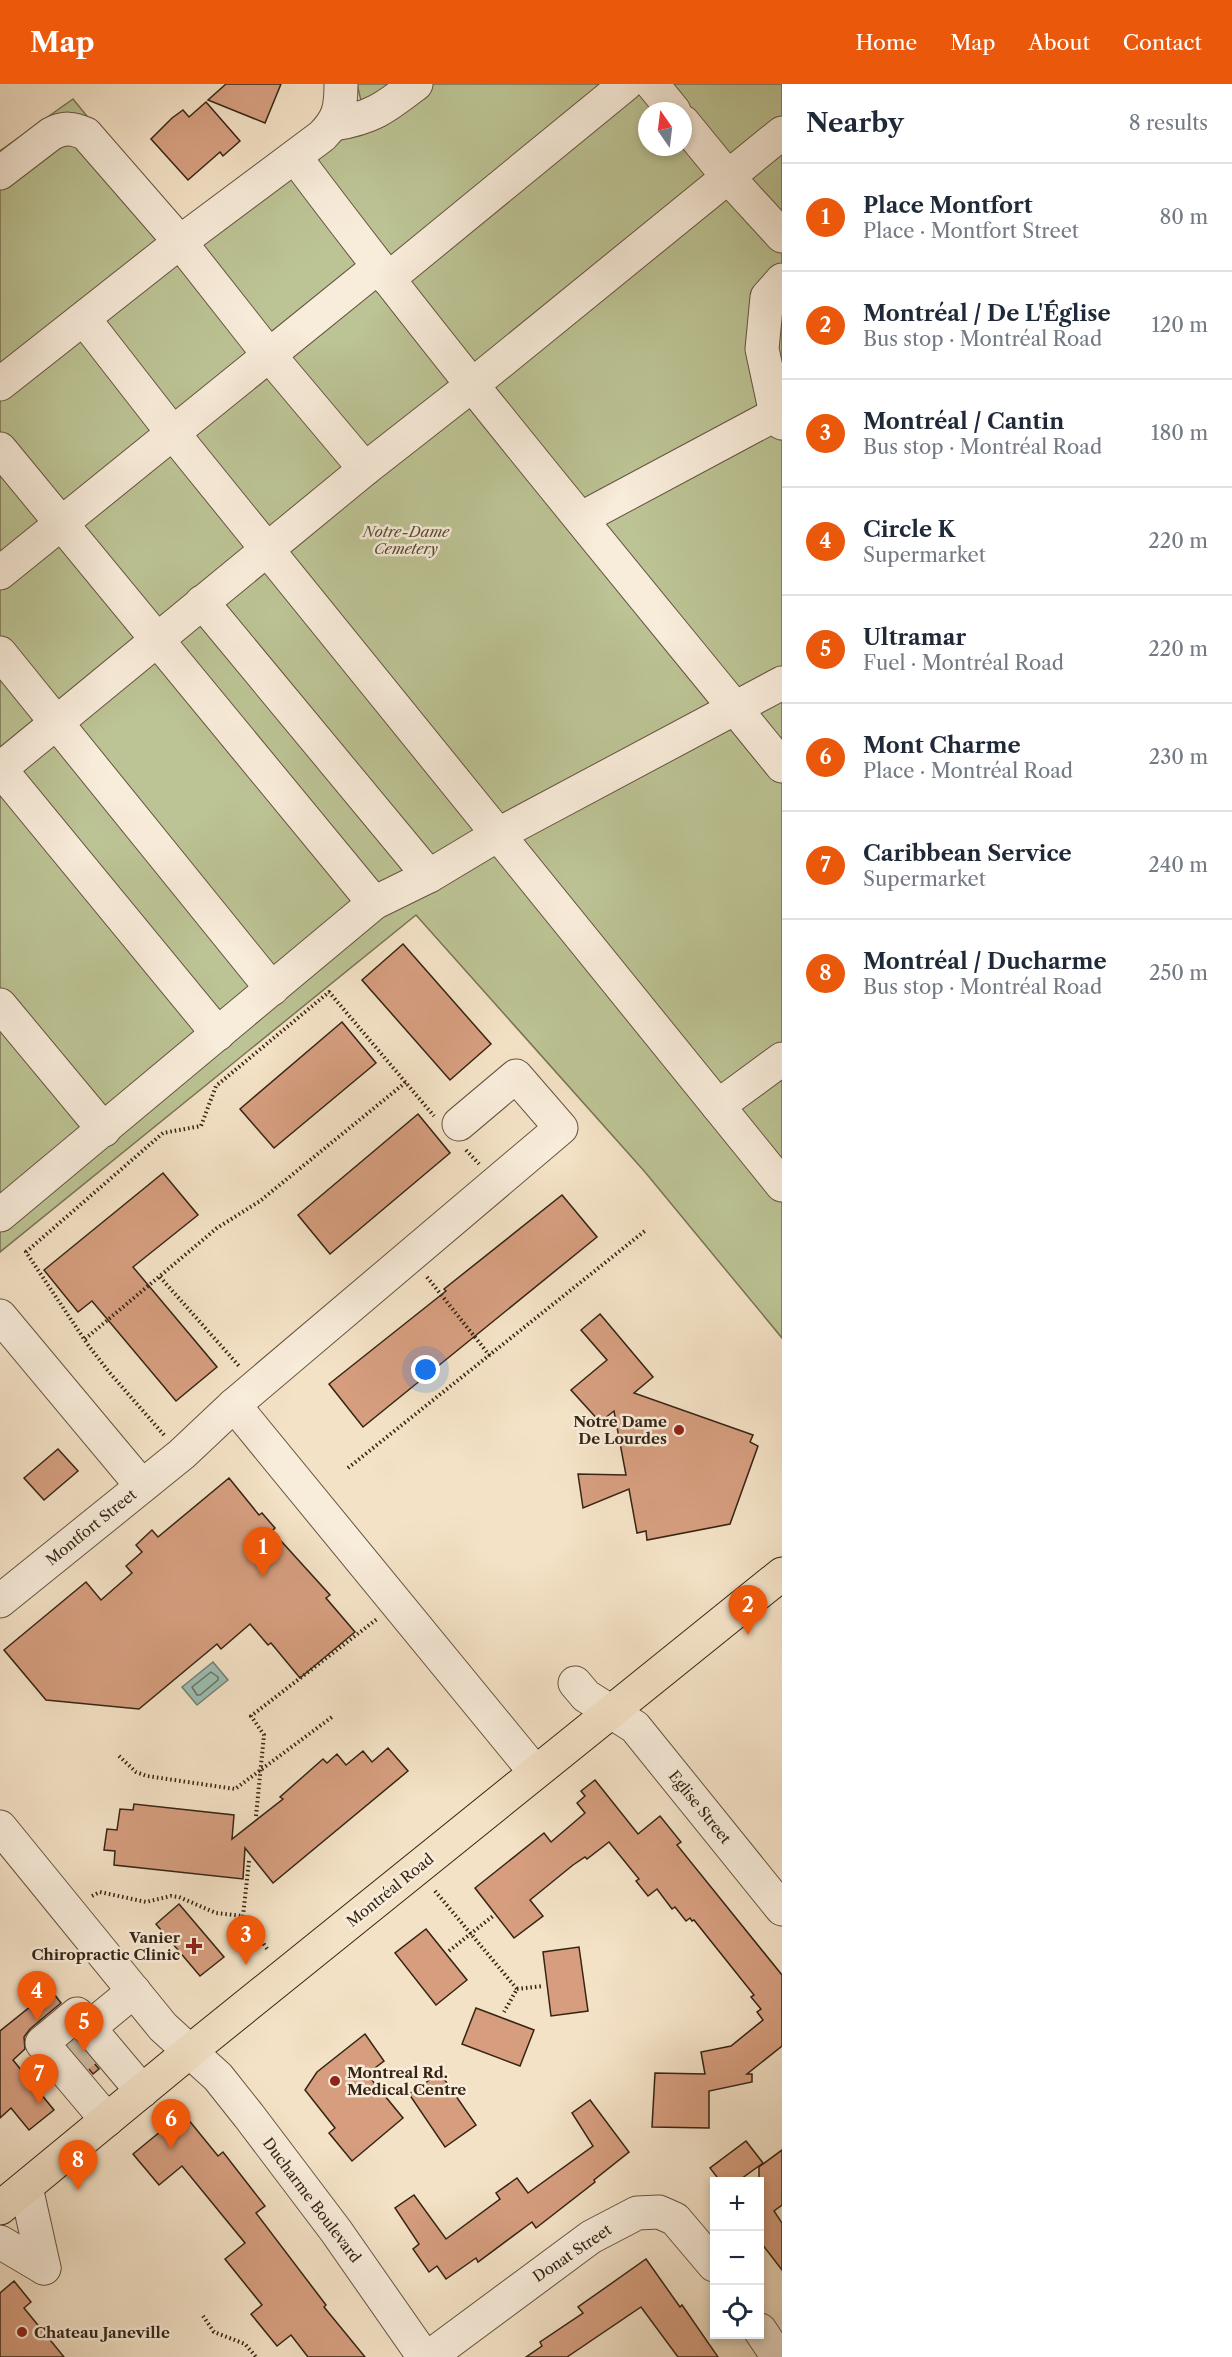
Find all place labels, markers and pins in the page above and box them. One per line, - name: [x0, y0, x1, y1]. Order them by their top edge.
- place label: Notre Dame De Lourdes: [573, 1412, 667, 1448]
- marker: Notre Dame De Lourdes: [672, 1423, 686, 1437]
- pin: 1: [244, 1528, 282, 1577]
- pin: 2: [728, 1586, 768, 1635]
- pin: 3: [226, 1916, 266, 1965]
- place label: Vanier Chiropractic Clinic: [31, 1928, 181, 1964]
- marker: Vanier Chiropractic Clinic: [185, 1937, 203, 1955]
- pin: 4: [18, 1972, 57, 2021]
- pin: 5: [64, 2002, 104, 2052]
- pin: 7: [20, 2054, 58, 2104]
- place label: Montreal Rd. Medical Centre: [347, 2063, 466, 2099]
- marker: Montreal Rd. Medical Centre: [328, 2074, 342, 2088]
- pin: 6: [152, 2100, 190, 2149]
- pin: 8: [58, 2140, 98, 2190]
- place label: Chateau Janeville: [34, 2323, 170, 2342]
- marker: Chateau Janeville: [15, 2325, 29, 2339]

